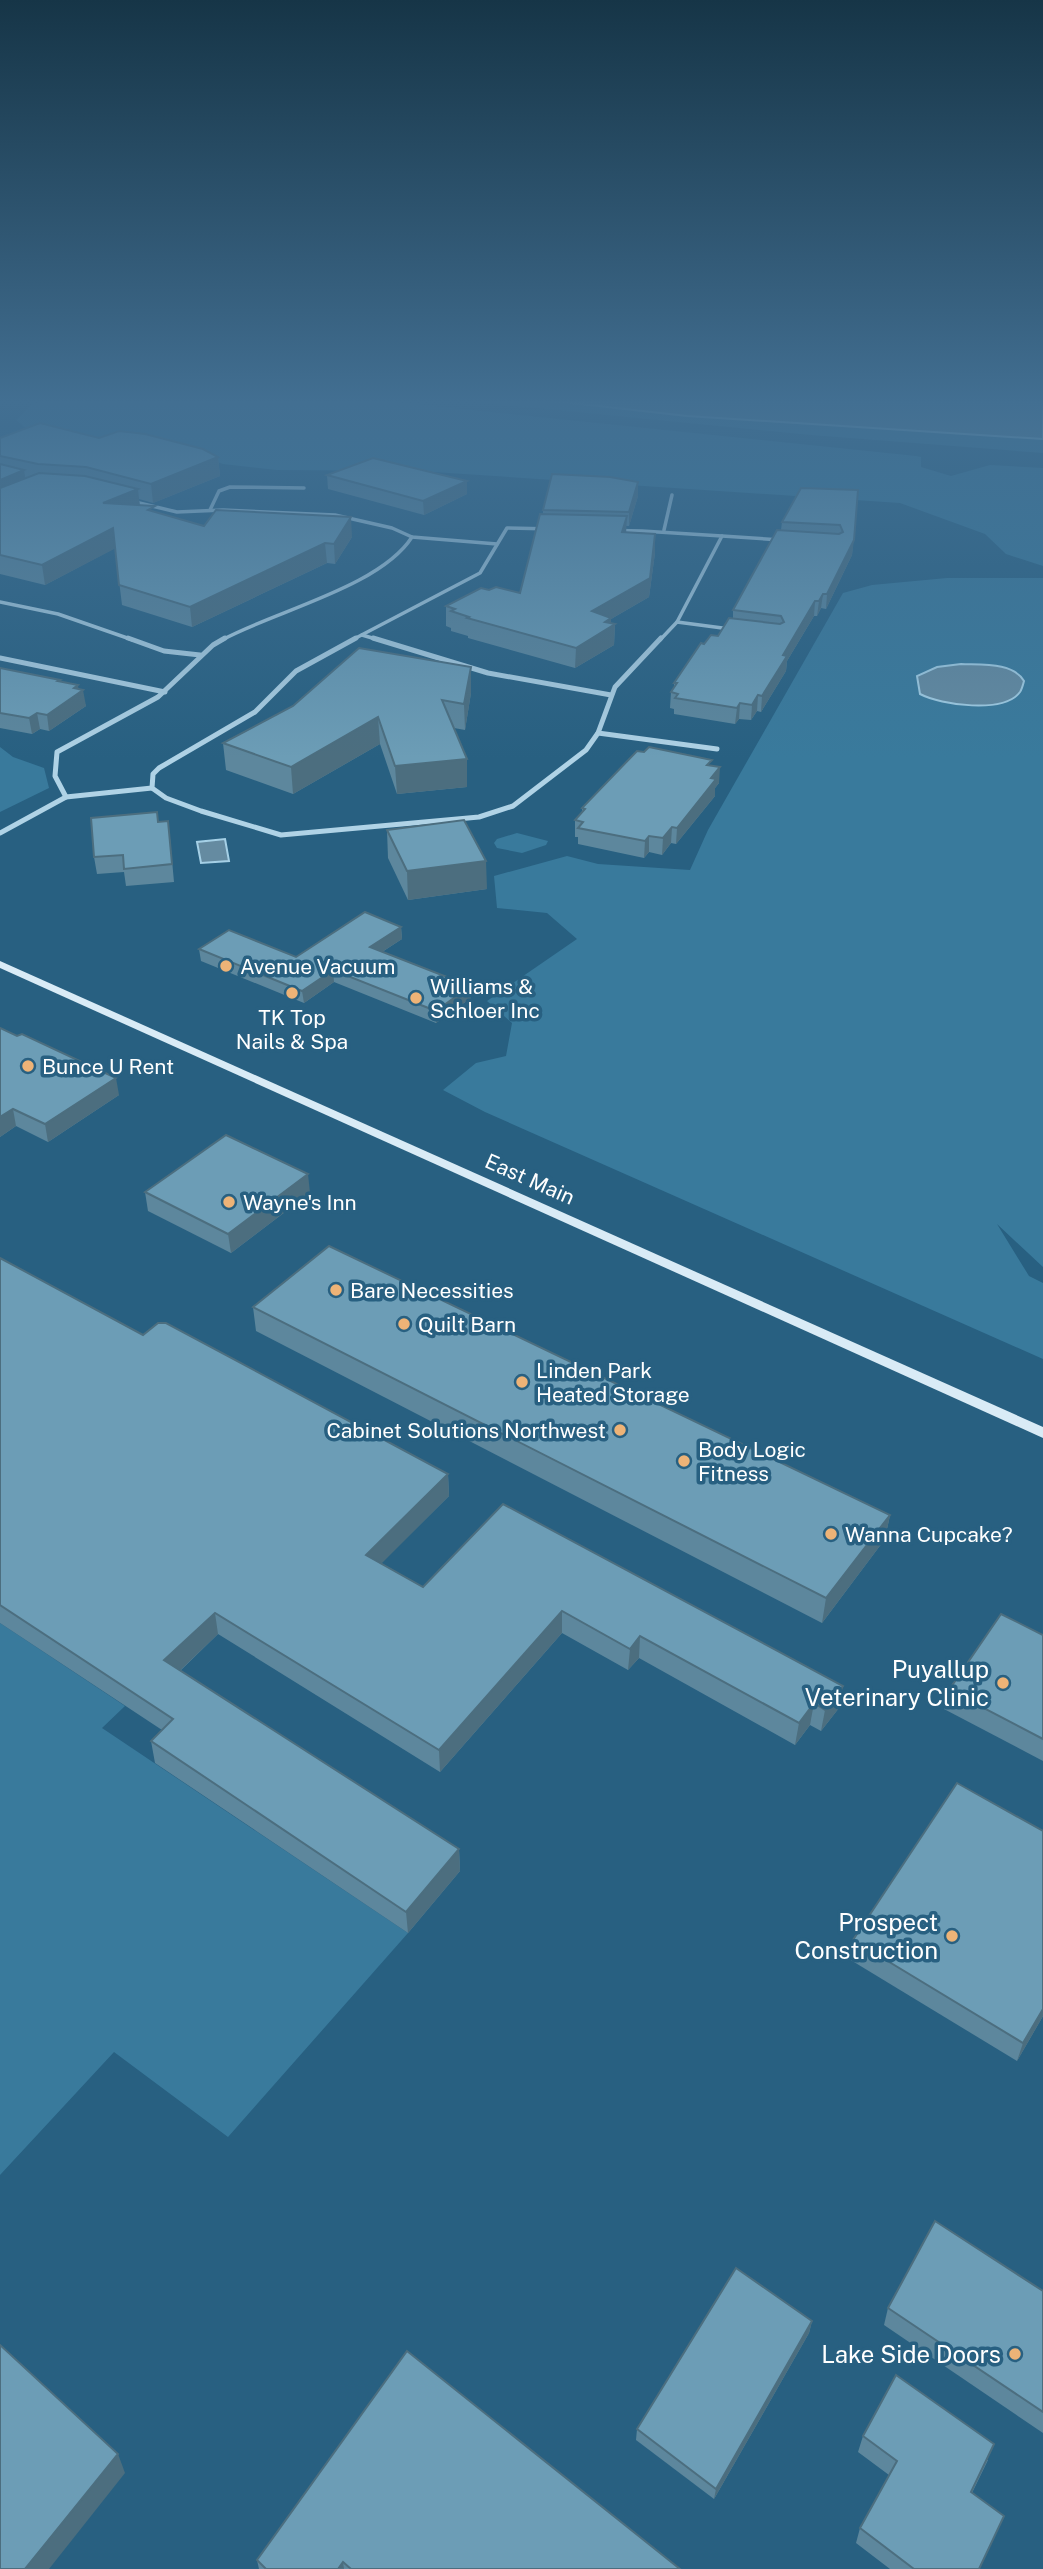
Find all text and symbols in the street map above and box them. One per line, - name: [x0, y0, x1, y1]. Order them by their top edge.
- place label: Avenue Vacuum: [240, 954, 396, 979]
- marker: Avenue Vacuum: [218, 958, 234, 974]
- place label: Williams & Schloer Inc: [430, 974, 540, 1023]
- marker: TK Top Nails & Spa: [284, 985, 300, 1001]
- marker: Williams & Schloer Inc: [408, 990, 424, 1006]
- place label: TK Top Nails & Spa: [236, 1005, 348, 1054]
- place label: Bunce U Rent: [42, 1054, 174, 1079]
- marker: Bunce U Rent: [20, 1058, 36, 1074]
- street label: East Main: [481, 1148, 579, 1210]
- place label: Wayne's Inn: [243, 1190, 357, 1215]
- marker: Wayne's Inn: [221, 1194, 237, 1210]
- place label: Bare Necessities: [350, 1278, 514, 1303]
- marker: Bare Necessities: [328, 1282, 344, 1298]
- place label: Quilt Barn: [418, 1312, 516, 1337]
- marker: Quilt Barn: [396, 1316, 412, 1332]
- place label: Linden Park Heated Storage: [536, 1358, 690, 1407]
- marker: Linden Park Heated Storage: [514, 1374, 530, 1390]
- place label: Cabinet Solutions Northwest: [326, 1418, 606, 1443]
- marker: Cabinet Solutions Northwest: [612, 1422, 628, 1438]
- place label: Body Logic Fitness: [698, 1437, 806, 1486]
- marker: Body Logic Fitness: [676, 1453, 692, 1469]
- place label: Wanna Cupcake?: [845, 1522, 1013, 1547]
- marker: Wanna Cupcake?: [823, 1526, 839, 1542]
- place label: Puyallup Veterinary Clinic: [805, 1655, 989, 1711]
- marker: Puyallup Veterinary Clinic: [995, 1675, 1011, 1691]
- place label: Prospect Construction: [795, 1908, 938, 1964]
- marker: Prospect Construction: [944, 1928, 960, 1944]
- place label: Lake Side Doors: [821, 2340, 1001, 2368]
- marker: Lake Side Doors: [1007, 2346, 1023, 2362]

